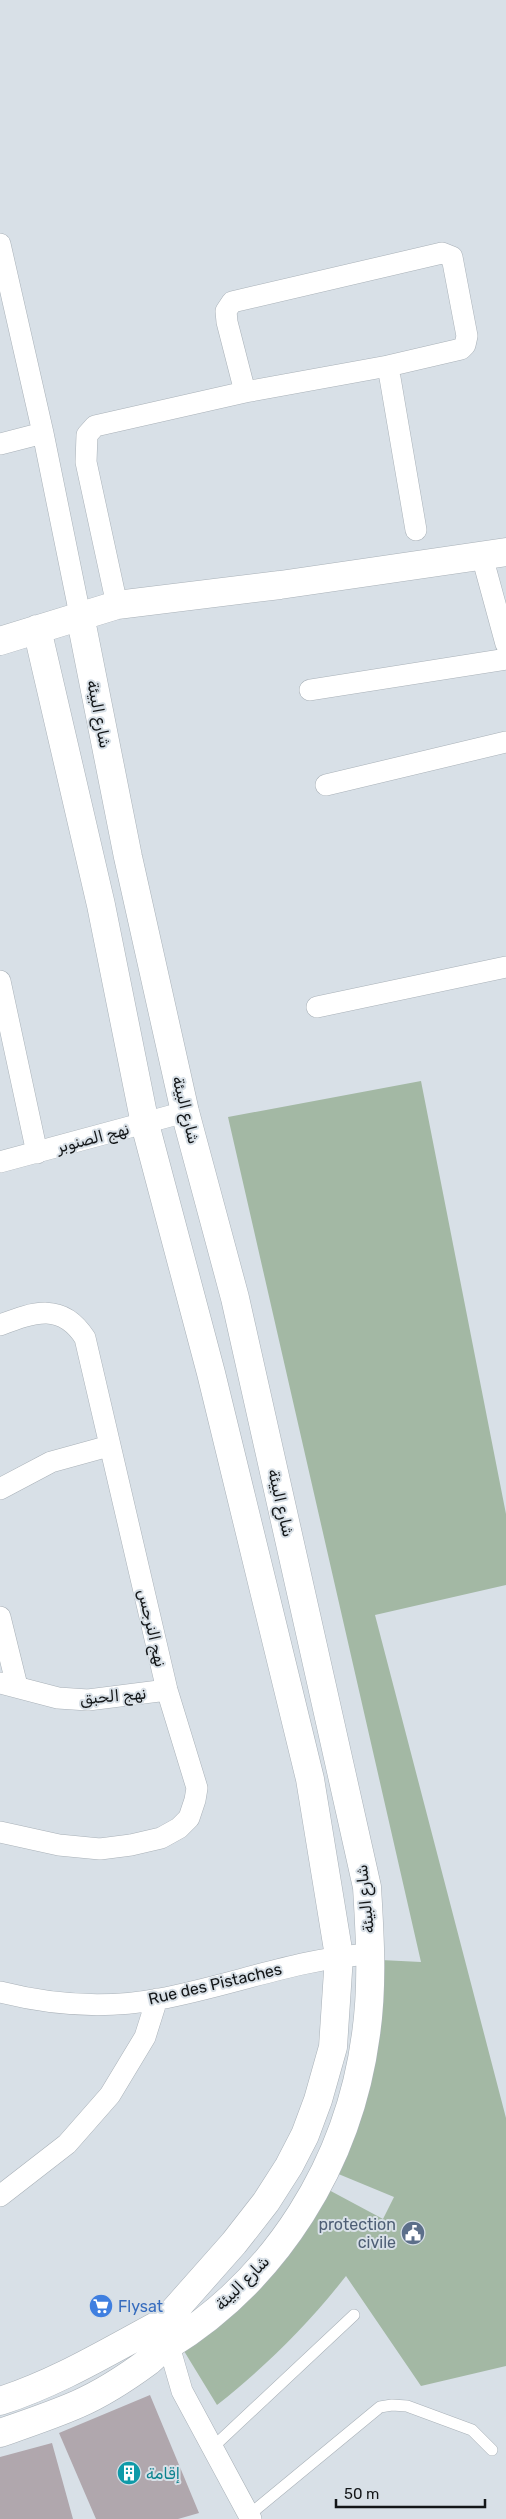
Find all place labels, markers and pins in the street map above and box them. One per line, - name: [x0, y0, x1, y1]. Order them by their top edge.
- place label: protection civile: [318, 2215, 396, 2252]
- public building icon: protection civile: [400, 2220, 426, 2246]
- supermarket icon: Flysat: [88, 2293, 114, 2319]
- place label: Flysat: [118, 2297, 163, 2316]
- building icon: إقامة: [116, 2460, 142, 2486]
- place label: إقامة: [146, 2464, 180, 2484]

